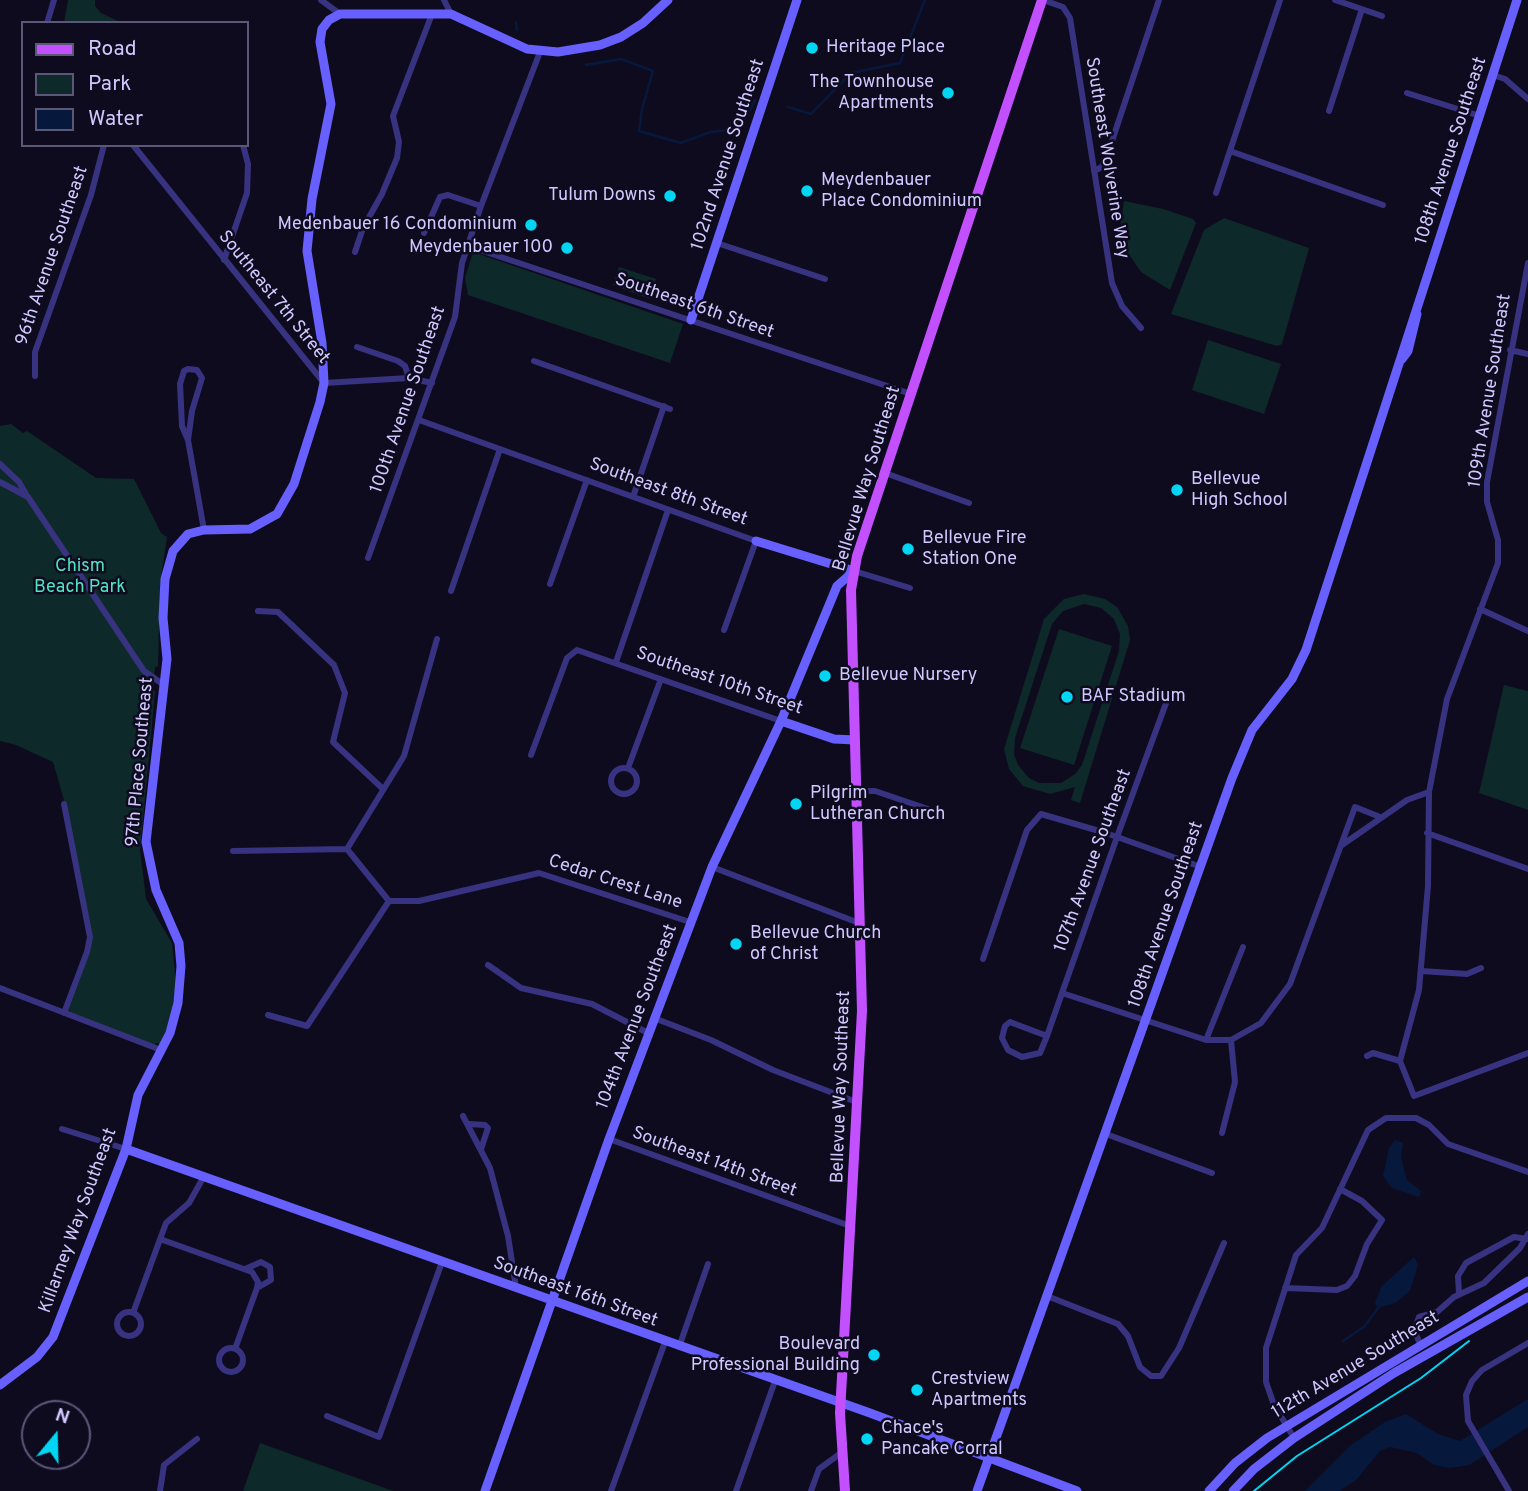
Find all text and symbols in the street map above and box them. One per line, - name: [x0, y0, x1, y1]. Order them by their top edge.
- legend: [21, 21, 248, 147]
- text: Road: [88, 36, 137, 63]
- place label: Heritage Place: [826, 37, 945, 59]
- marker: Heritage Place: [804, 40, 820, 56]
- street label: 108th Avenue Southeast: [1411, 55, 1493, 247]
- street label: Southeast Wolverine Way: [1079, 56, 1133, 260]
- street label: 102nd Avenue Southeast: [688, 57, 770, 253]
- text: Park: [88, 71, 131, 98]
- place label: The Townhouse Apartments: [809, 72, 934, 114]
- marker: The Townhouse Apartments: [940, 85, 956, 101]
- text: Water: [88, 106, 143, 133]
- street label: 96th Avenue Southeast: [12, 163, 94, 349]
- place label: Meydenbauer Place Condominium: [821, 170, 982, 212]
- marker: Meydenbauer Place Condominium: [799, 183, 815, 199]
- place label: Tulum Downs: [548, 185, 656, 207]
- marker: Tulum Downs: [662, 188, 678, 204]
- place label: Medenbauer 16 Condominium: [278, 214, 517, 236]
- marker: Medenbauer 16 Condominium: [523, 217, 539, 233]
- street label: Southeast 7th Street: [213, 227, 333, 369]
- place label: Meydenbauer 100: [409, 237, 553, 259]
- marker: Meydenbauer 100: [559, 240, 575, 256]
- street label: Southeast 6th Street: [612, 270, 776, 344]
- street label: 109th Avenue Southeast: [1465, 293, 1517, 489]
- street label: 100th Avenue Southeast: [367, 304, 451, 496]
- street label: Bellevue Way Southeast: [829, 384, 907, 574]
- street label: Southeast 8th Street: [586, 454, 750, 532]
- place label: Bellevue High School: [1191, 469, 1288, 512]
- marker: Bellevue High School: [1169, 482, 1185, 498]
- place label: Bellevue Fire Station One: [922, 528, 1027, 570]
- marker: Bellevue Fire Station One: [900, 541, 916, 557]
- park label: Chism Beach Park: [34, 556, 126, 598]
- street label: Southeast 10th Street: [633, 643, 805, 721]
- place label: Bellevue Nursery: [839, 665, 977, 687]
- marker: Bellevue Nursery: [817, 668, 833, 684]
- street label: 97th Place Southeast: [123, 676, 159, 848]
- place label: BAF Stadium: [1081, 686, 1186, 708]
- marker: BAF Stadium: [1059, 689, 1075, 705]
- street label: 107th Avenue Southeast: [1051, 766, 1137, 956]
- place label: Pilgrim Lutheran Church: [810, 783, 945, 826]
- marker: Pilgrim Lutheran Church: [788, 796, 804, 812]
- street label: 108th Avenue Southeast: [1125, 819, 1209, 1011]
- street label: Cedar Crest Lane: [545, 851, 685, 915]
- street label: 104th Avenue Southeast: [593, 922, 683, 1112]
- place label: Bellevue Church of Christ: [750, 923, 881, 965]
- marker: Bellevue Church of Christ: [728, 936, 744, 952]
- street label: Bellevue Way Southeast: [828, 990, 856, 1184]
- street label: Southeast 14th Street: [629, 1123, 799, 1203]
- street label: Killarney Way Southeast: [35, 1125, 123, 1317]
- street label: Southeast 16th Street: [490, 1253, 660, 1333]
- street label: 112th Avenue Southeast: [1268, 1307, 1444, 1425]
- place label: Boulevard Professional Building: [691, 1334, 860, 1376]
- marker: Boulevard Professional Building: [866, 1347, 882, 1363]
- place label: Crestview Apartments: [931, 1369, 1027, 1412]
- marker: Crestview Apartments: [909, 1382, 925, 1398]
- north arrow: [21, 1400, 91, 1470]
- text: N: [52, 1403, 73, 1431]
- place label: Chace's Pancake Corral: [881, 1418, 1003, 1460]
- marker: Chace's Pancake Corral: [859, 1431, 875, 1447]

